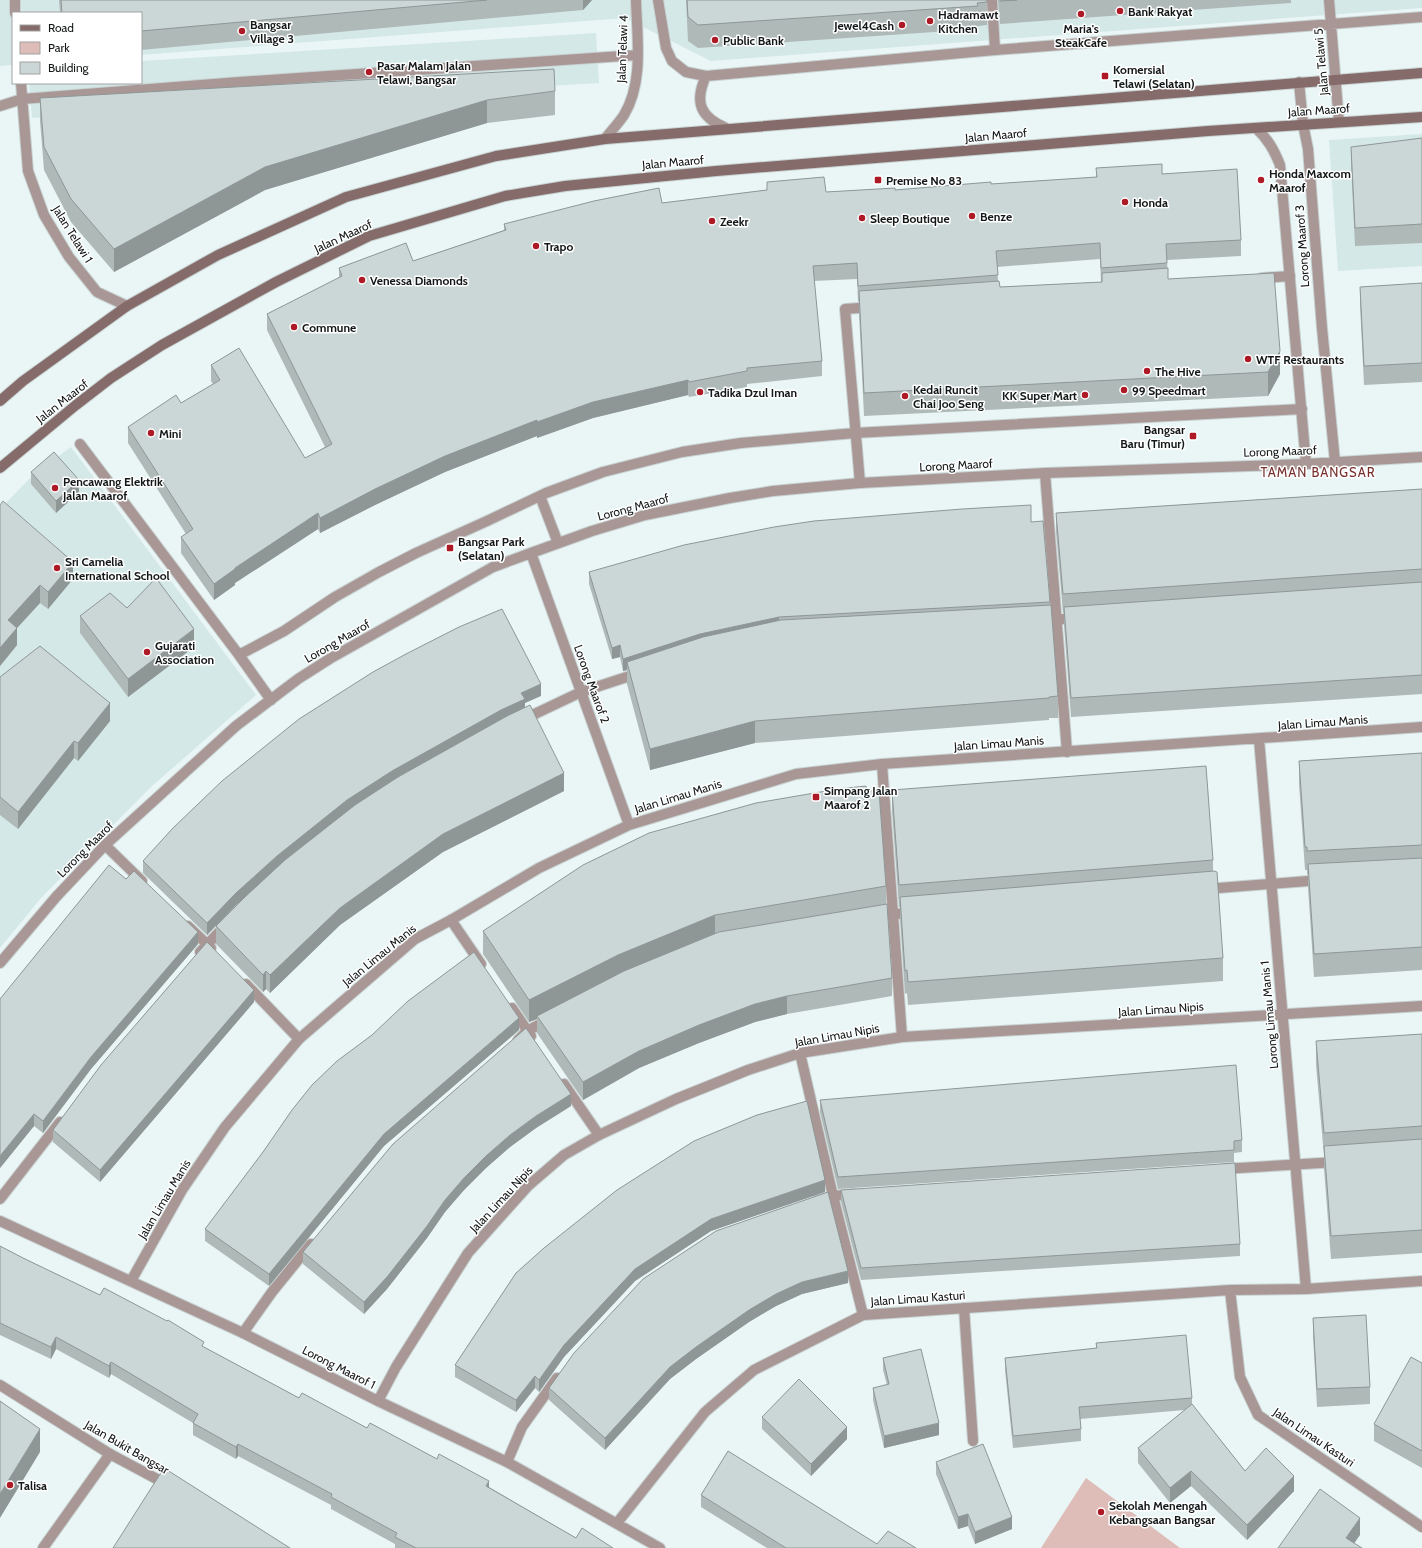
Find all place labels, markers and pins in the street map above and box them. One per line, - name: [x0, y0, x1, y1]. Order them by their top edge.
- place label: Bank Rakyat: [1128, 4, 1192, 19]
- marker: Bank Rakyat: [1115, 6, 1125, 16]
- place label: Hadramawt Kitchen: [938, 7, 998, 36]
- marker: Maria's SteakCafe: [1076, 9, 1086, 19]
- marker: Hadramawt Kitchen: [925, 16, 935, 26]
- place label: Bangsar Village 3: [250, 17, 294, 46]
- place label: Jewel4Cash: [833, 18, 894, 33]
- marker: Jewel4Cash: [897, 20, 907, 30]
- place label: Maria's SteakCafe: [1055, 21, 1107, 50]
- marker: Bangsar Village 3: [237, 26, 247, 36]
- place label: Public Bank: [723, 33, 784, 48]
- marker: Public Bank: [710, 35, 720, 45]
- place label: Pasar Malam Jalan Telawi, Bangsar: [377, 58, 471, 87]
- place label: Komersial Telawi (Selatan): [1113, 62, 1195, 91]
- marker: Pasar Malam Jalan Telawi, Bangsar: [364, 67, 374, 77]
- marker: Komersial Telawi (Selatan): [1100, 71, 1110, 81]
- place label: Honda Maxcom Maarof: [1269, 166, 1351, 195]
- place label: Premise No 83: [886, 173, 962, 188]
- marker: Premise No 83: [873, 175, 883, 185]
- marker: Honda Maxcom Maarof: [1256, 175, 1266, 185]
- place label: Honda: [1133, 195, 1168, 210]
- marker: Honda: [1120, 197, 1130, 207]
- place label: Benze: [980, 209, 1012, 224]
- place label: Sleep Boutique: [870, 211, 950, 226]
- marker: Benze: [967, 211, 977, 221]
- marker: Sleep Boutique: [857, 213, 867, 223]
- place label: Zeekr: [720, 214, 748, 229]
- marker: Zeekr: [707, 216, 717, 226]
- place label: Trapo: [544, 239, 573, 254]
- marker: Trapo: [531, 241, 541, 251]
- place label: Venessa Diamonds: [370, 273, 468, 288]
- marker: Venessa Diamonds: [357, 275, 367, 285]
- place label: Commune: [302, 320, 356, 335]
- marker: Commune: [289, 322, 299, 332]
- place label: WTF Restaurants: [1256, 352, 1344, 367]
- marker: WTF Restaurants: [1243, 354, 1253, 364]
- place label: The Hive: [1155, 364, 1201, 379]
- marker: The Hive: [1142, 366, 1152, 376]
- place label: Kedai Runcit Chai Joo Seng: [913, 382, 984, 411]
- place label: 99 Speedmart: [1132, 383, 1206, 398]
- place label: Tadika Dzul Iman: [708, 385, 797, 400]
- marker: 99 Speedmart: [1119, 385, 1129, 395]
- marker: Tadika Dzul Iman: [695, 387, 705, 397]
- place label: KK Super Mart: [1002, 388, 1077, 403]
- marker: KK Super Mart: [1080, 390, 1090, 400]
- marker: Kedai Runcit Chai Joo Seng: [900, 391, 910, 401]
- place label: Bangsar Baru (Timur): [1120, 422, 1185, 451]
- place label: Mini: [159, 426, 181, 441]
- marker: Mini: [146, 428, 156, 438]
- marker: Bangsar Baru (Timur): [1188, 431, 1198, 441]
- place label: Pencawang Elektrik Jalan Maarof: [62, 474, 163, 503]
- marker: Pencawang Elektrik Jalan Maarof: [50, 483, 60, 493]
- place label: Bangsar Park (Selatan): [458, 534, 525, 563]
- marker: Bangsar Park (Selatan): [445, 543, 455, 553]
- place label: Sri Camelia International School: [65, 554, 170, 583]
- marker: Sri Camelia International School: [52, 563, 62, 573]
- place label: Gujarati Association: [155, 638, 214, 667]
- marker: Gujarati Association: [142, 647, 152, 657]
- place label: Simpang Jalan Maarof 2: [824, 783, 897, 812]
- marker: Simpang Jalan Maarof 2: [811, 792, 821, 802]
- place label: Talisa: [18, 1478, 47, 1493]
- marker: Talisa: [5, 1480, 15, 1490]
- place label: Sekolah Menengah Kebangsaan Bangsar: [1109, 1498, 1215, 1527]
- marker: Sekolah Menengah Kebangsaan Bangsar: [1096, 1507, 1106, 1517]

